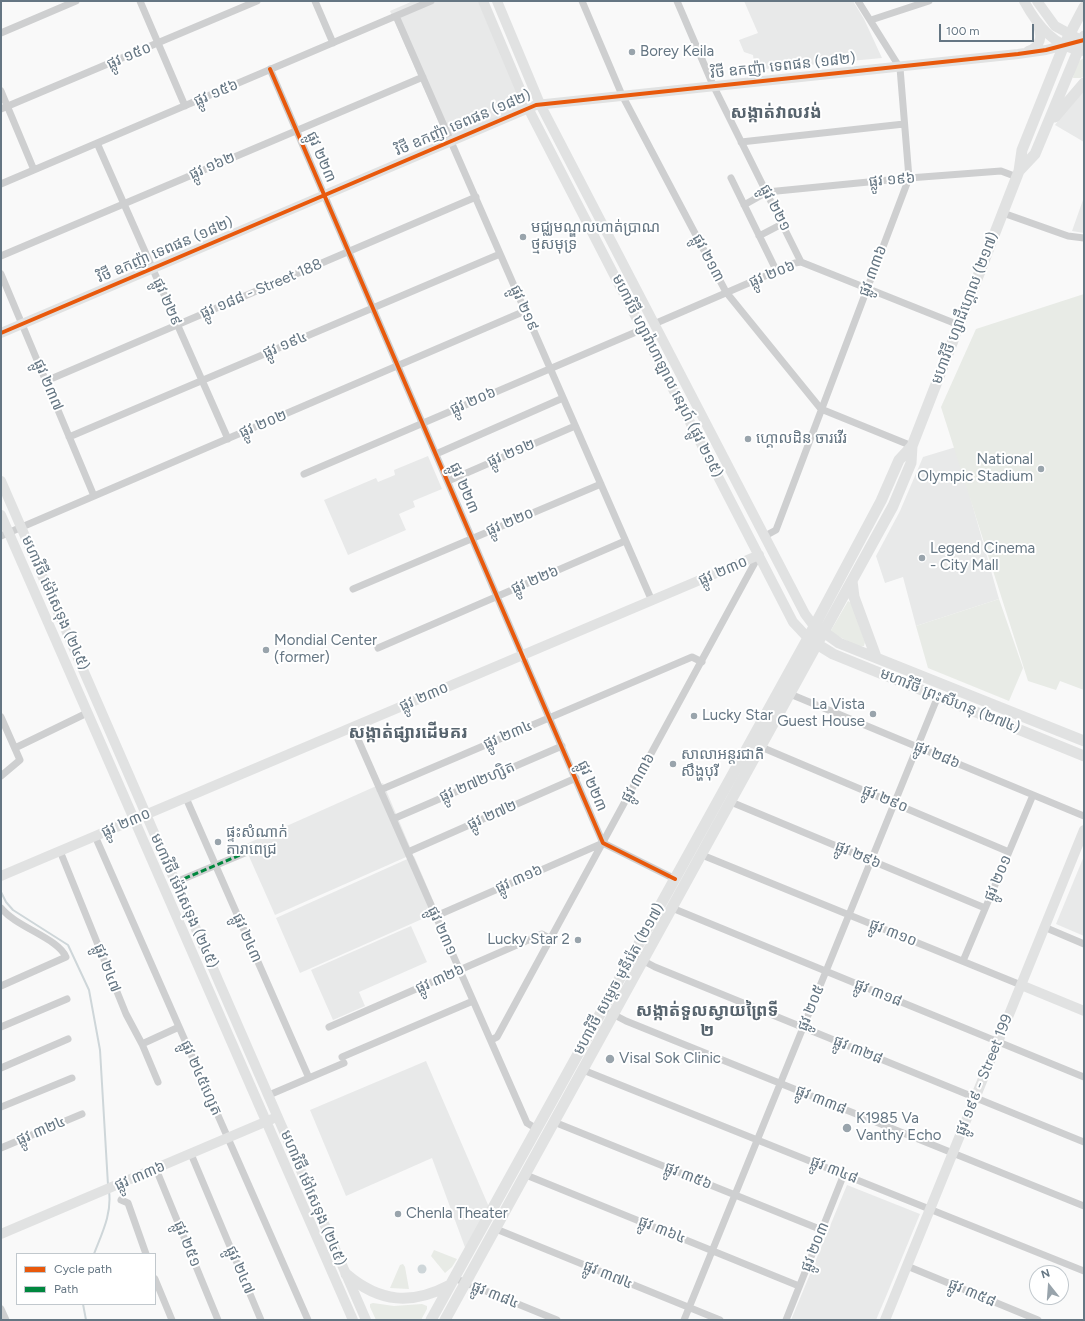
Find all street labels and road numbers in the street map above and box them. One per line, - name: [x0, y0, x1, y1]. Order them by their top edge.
- street label: ផ្លូវ ១៥០: [104, 39, 154, 73]
- street label: វិថី ឧកញ៉ា ទេពផន (១៨២): [709, 49, 857, 83]
- street label: ផ្លូវ ១៥៦: [191, 76, 241, 110]
- street label: វិថី ឧកញ៉ា ទេពផន (១៨២): [392, 86, 534, 160]
- street label: ផ្លូវ ២២៣: [302, 129, 340, 185]
- street label: ផ្លូវ ១៦២: [186, 148, 238, 184]
- street label: ផ្លូវ ១៩៦: [868, 169, 916, 191]
- street label: ផ្លូវ ២២១: [756, 182, 794, 234]
- street label: វិថី ឧកញ៉ា ទេពផន (១៨២): [94, 213, 236, 287]
- street label: មហាវិថី ហ្សាដឹហ្គោល (២១៧): [928, 229, 1002, 387]
- street label: ផ្លូវ ២១៣: [688, 231, 728, 285]
- street label: ផ្លូវ ៣៣៦: [855, 243, 891, 299]
- street label: ផ្លូវ ១៨៨ - Street 188: [197, 255, 325, 323]
- street label: ផ្លូវ ២០៦: [746, 257, 798, 291]
- street label: មហាវិថី ហ្សាវ៉ាហាឡាល នេរុហ៍ (ផ្លូវ ២១៥): [608, 271, 726, 481]
- street label: ផ្លូវ ២២៩: [149, 275, 185, 329]
- street label: ផ្លូវ ២១៩: [506, 282, 542, 334]
- street label: ផ្លូវ ១៩៤: [260, 328, 310, 362]
- street label: ផ្លូវ ២៣៧: [29, 357, 67, 413]
- street label: ផ្លូវ ២០៦: [447, 383, 499, 419]
- street label: ផ្លូវ ២០២: [236, 406, 290, 442]
- street label: ផ្លូវ ២១២: [484, 435, 538, 471]
- street label: ផ្លូវ ២២៣: [445, 460, 483, 516]
- street label: ផ្លូវ ២២០: [483, 504, 537, 540]
- street label: មហាវិថី ម៉ៅសេទុង (២៤៥): [17, 533, 93, 673]
- street label: ផ្លូវ ២៣០: [696, 553, 750, 589]
- street label: ផ្លូវ ២២៦: [508, 562, 562, 598]
- street label: មហាវិថី ព្រះសីហនុ (២៧៤): [877, 665, 1023, 737]
- street label: ផ្លូវ ២៣០: [397, 679, 451, 715]
- street label: ផ្លូវ ២៣៤: [481, 717, 535, 753]
- street label: ផ្លូវ ២៨៦: [911, 737, 963, 773]
- street label: ផ្លូវ ៣៣៦: [617, 750, 659, 806]
- street label: ផ្លូវ ២៧២ហ្សិត: [436, 758, 518, 806]
- street label: ផ្លូវ ២២៣: [573, 758, 611, 814]
- street label: ផ្លូវ ២៩០: [859, 781, 911, 817]
- street label: ផ្លូវ ២៧២: [464, 796, 520, 834]
- street label: ផ្លូវ ២៣០: [99, 805, 153, 841]
- street label: មហាវិថី ម៉ៅសេទុង (២៤៥): [146, 831, 222, 971]
- street label: ផ្លូវ ២៩៦: [832, 837, 884, 873]
- street label: ផ្លូវ ២០១: [980, 852, 1016, 904]
- street label: ផ្លូវ ៣១៦: [492, 861, 546, 897]
- street label: មហាវិថី សម្តេច មុនីរ៉េត (២១៧): [570, 900, 668, 1058]
- street label: ផ្លូវ ២៣១: [423, 904, 461, 958]
- street label: ផ្លូវ ២៤៣: [228, 911, 266, 965]
- street label: ផ្លូវ ៣១០: [866, 915, 920, 951]
- street label: ផ្លូវ ២៤៧: [90, 941, 124, 995]
- street label: ផ្លូវ ៣២៦: [413, 960, 467, 998]
- street label: ផ្លូវ ៣១៨: [851, 975, 905, 1011]
- street label: ផ្លូវ ២០៥: [794, 982, 828, 1034]
- street label: ផ្លូវ ១៩៩ - Street 199: [951, 1012, 1017, 1138]
- street label: ផ្លូវ ៣២៨: [831, 1032, 885, 1068]
- street label: ផ្លូវ ២៤៥ហ្សេត: [176, 1037, 226, 1119]
- street label: ផ្លូវ ៣៣៨: [793, 1082, 849, 1118]
- street label: ផ្លូវ ៣២៤: [14, 1113, 68, 1149]
- street label: មហាវិថី ម៉ៅសេទុង (២៤៥): [276, 1128, 350, 1268]
- street label: ផ្លូវ ៣៤៨: [807, 1152, 861, 1188]
- street label: ផ្លូវ ៣៣៦: [112, 1157, 168, 1195]
- street label: ផ្លូវ ៣៥៦: [661, 1158, 715, 1194]
- street label: ផ្លូវ ៣៦៤: [635, 1212, 689, 1248]
- street label: ផ្លូវ ២៥១: [170, 1218, 204, 1270]
- street label: ផ្លូវ ២០៣: [797, 1220, 833, 1274]
- street label: ផ្លូវ ២៤៧: [222, 1243, 258, 1297]
- street label: ផ្លូវ ៣៧៤: [580, 1257, 636, 1293]
- street label: ផ្លូវ ៣៥៨: [945, 1275, 999, 1311]
- street label: ផ្លូវ ៣៨៤: [468, 1277, 522, 1313]

